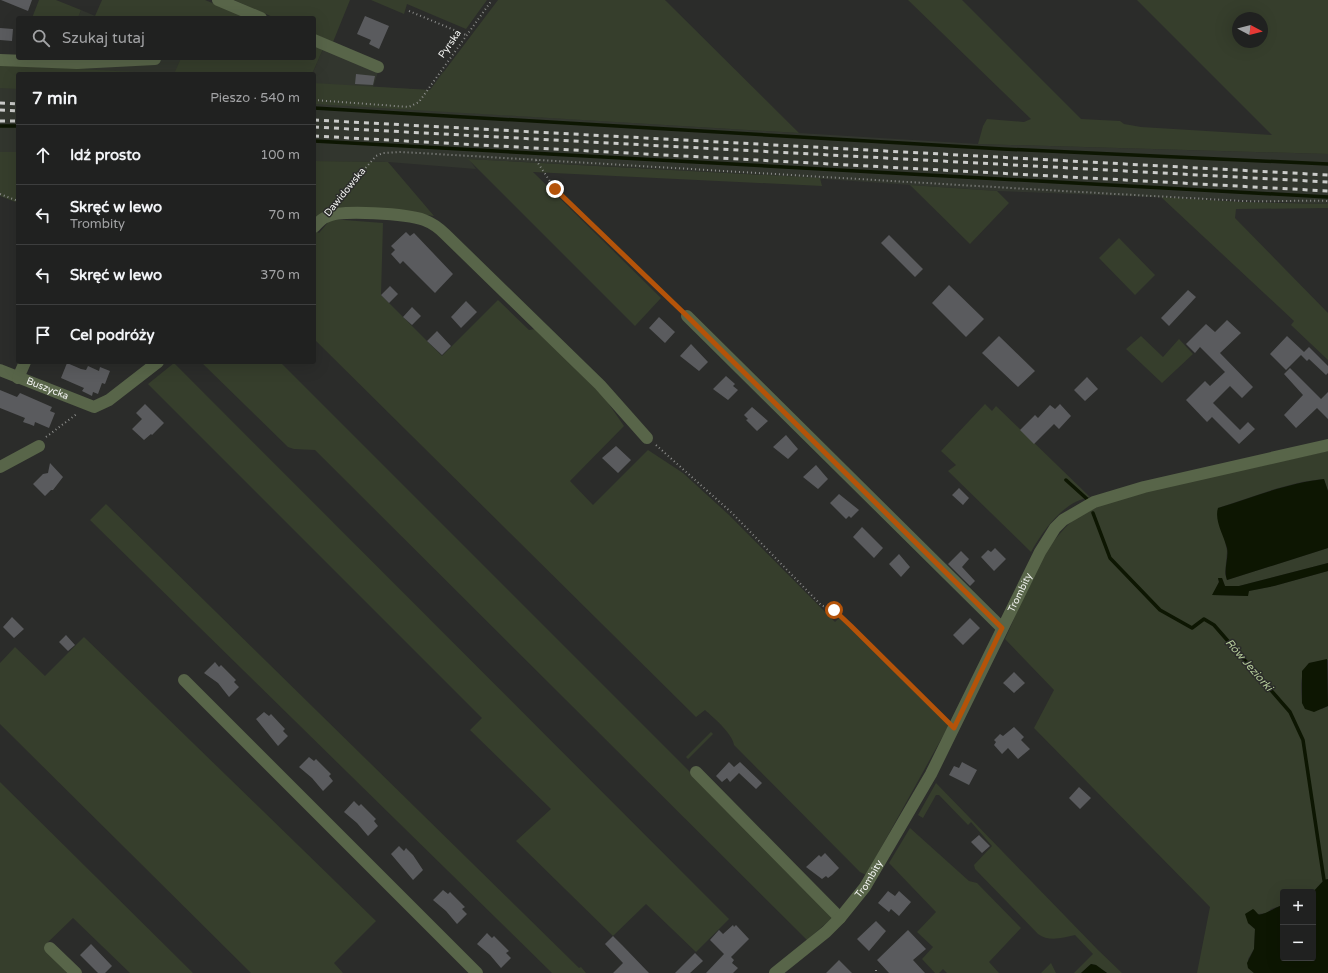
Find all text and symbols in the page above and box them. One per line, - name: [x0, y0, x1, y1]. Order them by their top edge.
- north arrow: [1232, 12, 1268, 48]
- search box: [16, 16, 316, 60]
- icon: search: [30, 27, 52, 49]
- street label: Pyrska: [436, 28, 464, 60]
- text: Szukaj tutaj: [62, 29, 145, 47]
- text: 7 min: [32, 88, 77, 109]
- text: Pieszo · 540 m: [210, 90, 300, 106]
- icon: ahead: [32, 144, 54, 166]
- text: Idź prosto: [70, 146, 141, 164]
- text: 100 m: [260, 147, 300, 163]
- street label: Dawidowska: [322, 165, 368, 219]
- route end: [546, 180, 564, 198]
- text: Skręć w lewo: [70, 198, 162, 216]
- icon: left: [32, 204, 54, 226]
- text: 70 m: [268, 207, 300, 223]
- text: Trombity: [70, 216, 125, 232]
- icon: left: [32, 264, 54, 286]
- text: Skręć w lewo: [70, 266, 162, 284]
- text: 370 m: [260, 267, 300, 283]
- icon: arrive: [32, 324, 54, 346]
- text: Cel podróży: [70, 326, 155, 344]
- street label: Buszycka: [25, 375, 70, 402]
- street label: Trombity: [1005, 570, 1035, 614]
- route start: [825, 601, 843, 619]
- water label: Rów Jeziorki: [1223, 636, 1276, 695]
- street label: Trombity: [853, 857, 886, 900]
- map controls: [1280, 889, 1316, 961]
- button: +: [1280, 889, 1316, 925]
- button: −: [1280, 925, 1316, 961]

